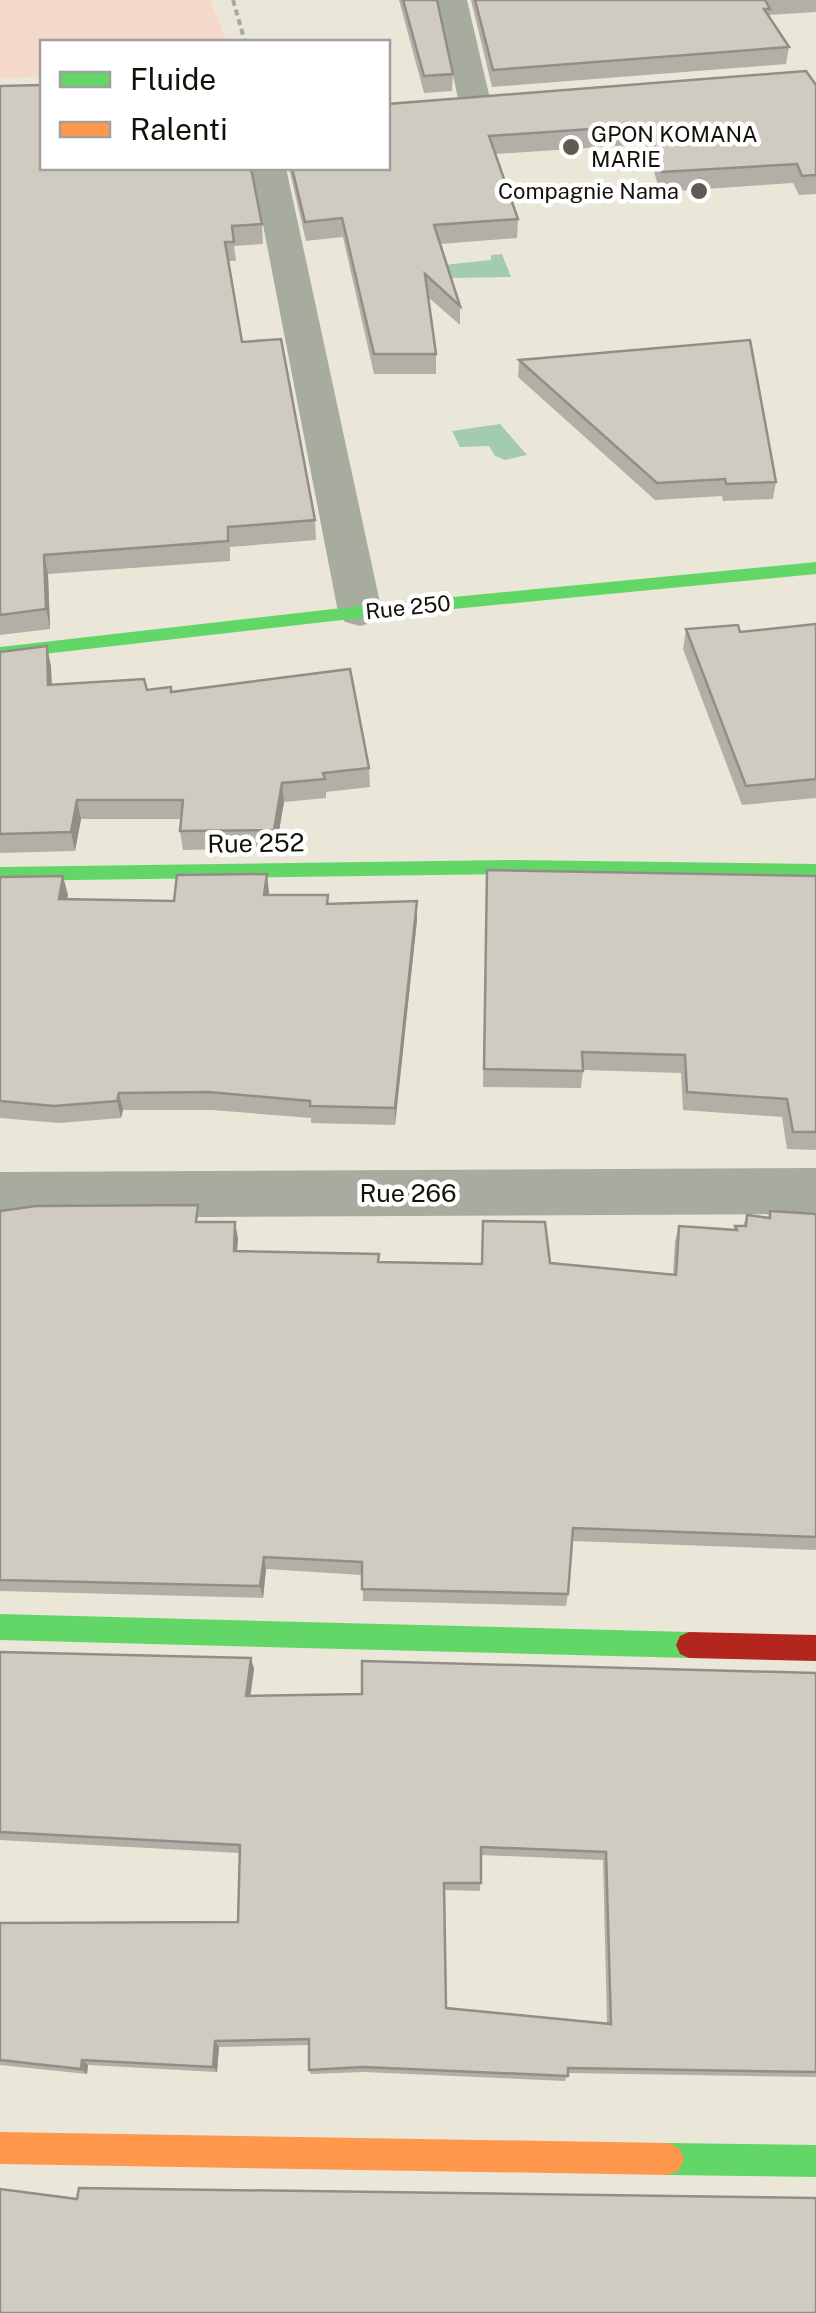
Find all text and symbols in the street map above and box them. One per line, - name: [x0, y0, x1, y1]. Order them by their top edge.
- legend: [40, 40, 390, 170]
- text: Fluide: [130, 61, 216, 97]
- text: Ralenti: [130, 111, 228, 147]
- place label: GPON KOMANA MARIE: [591, 121, 758, 172]
- marker: GPON KOMANA MARIE: [560, 136, 582, 158]
- place label: Compagnie Nama: [498, 178, 679, 204]
- marker: Compagnie Nama: [688, 180, 710, 202]
- street label: Rue 250: [364, 590, 452, 624]
- street label: Rue 252: [207, 827, 305, 859]
- street label: Rue 266: [359, 1178, 457, 1208]

